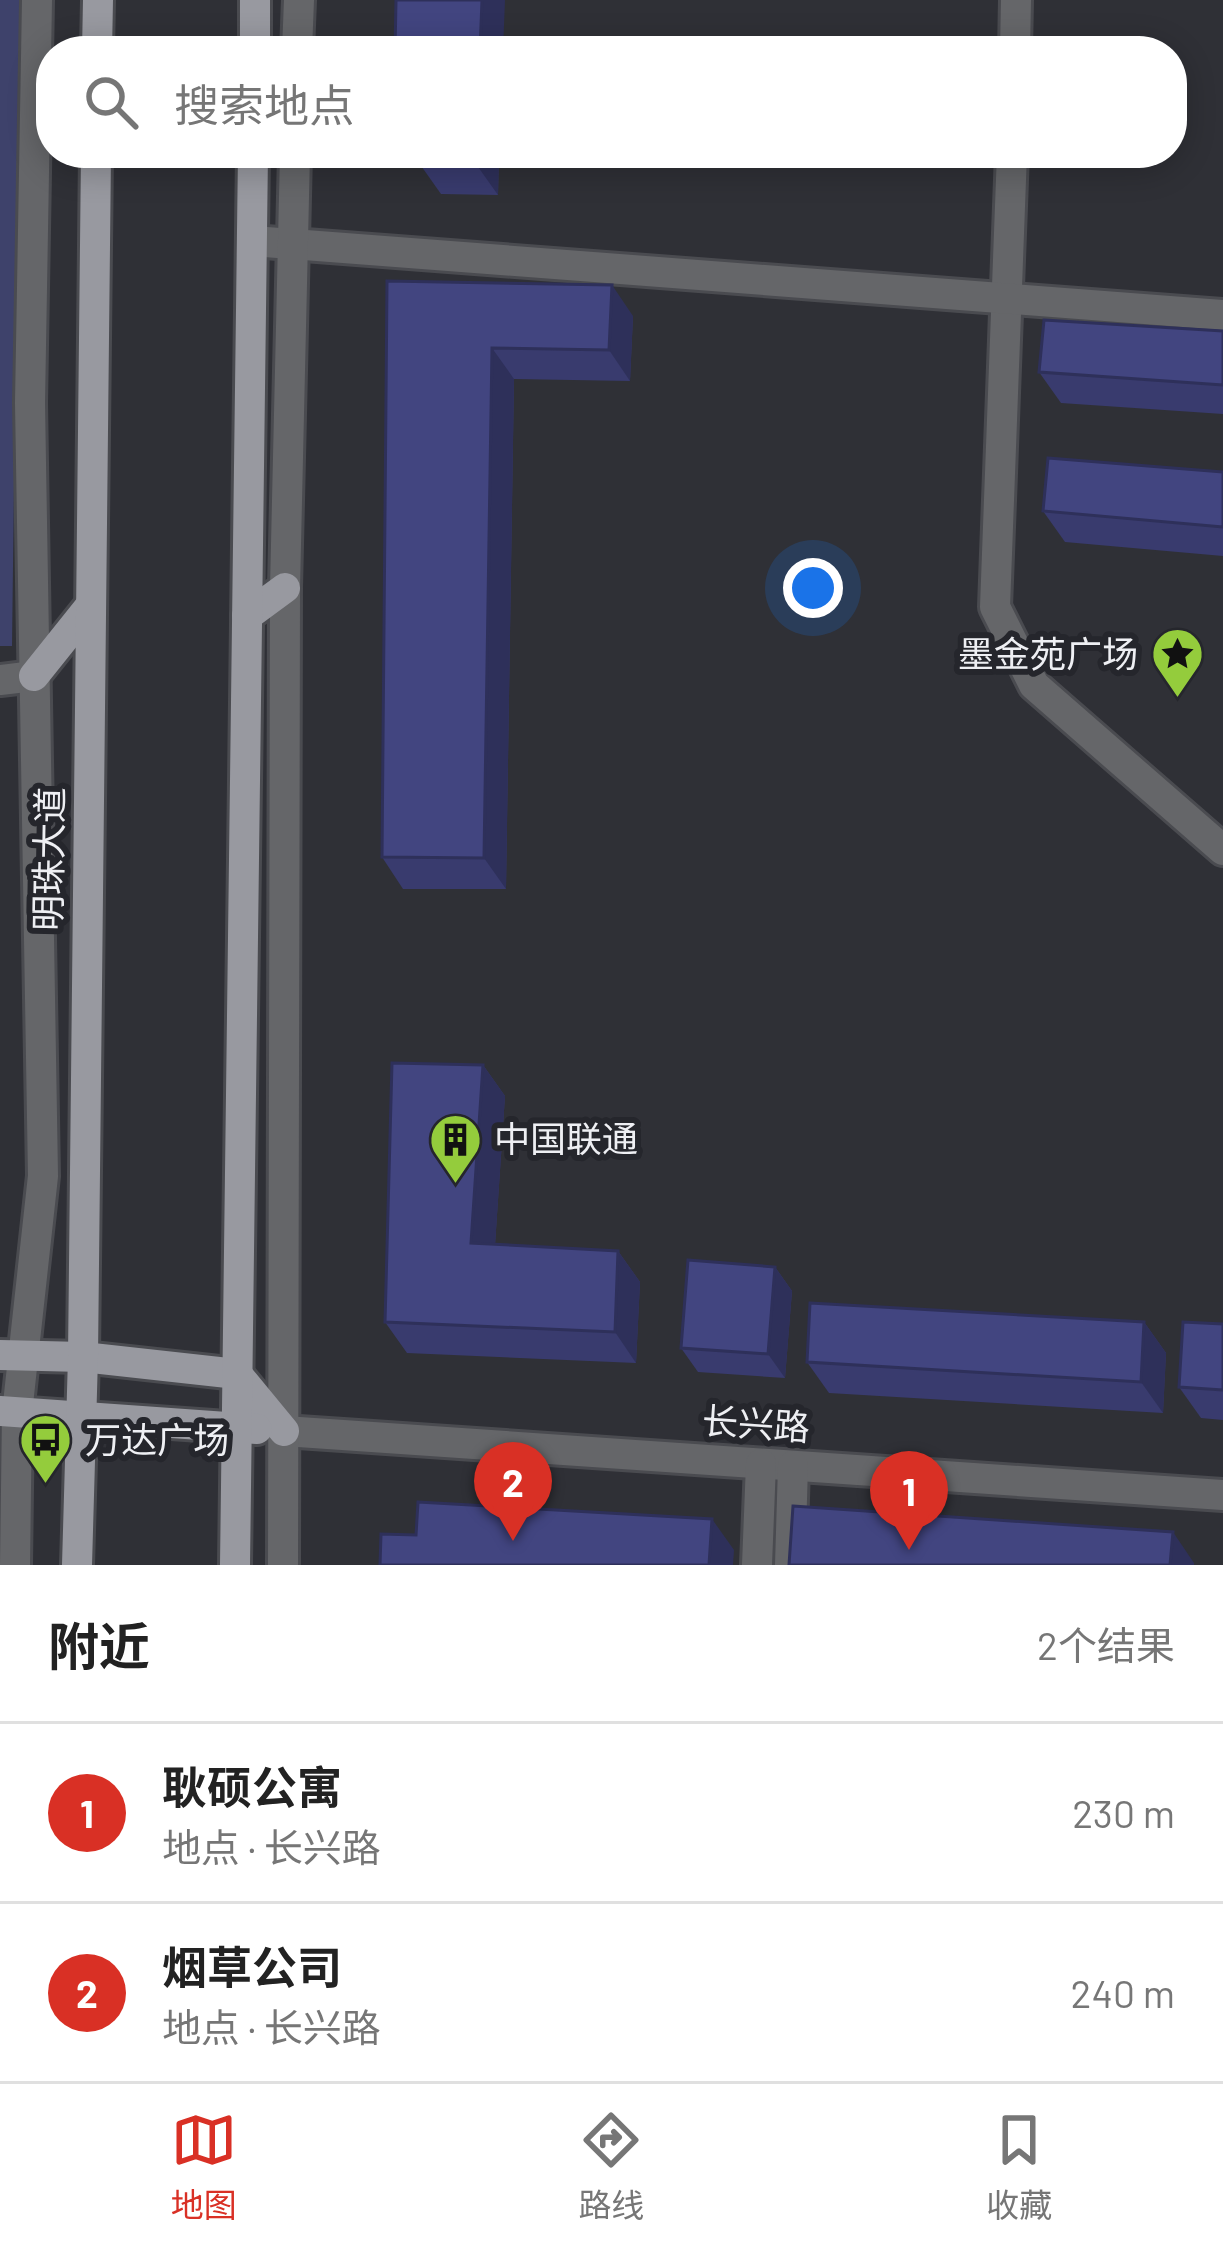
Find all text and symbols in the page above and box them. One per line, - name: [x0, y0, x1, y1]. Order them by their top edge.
- search box: [36, 36, 1187, 168]
- icon: search: [78, 69, 144, 135]
- text: 搜索地点: [174, 77, 354, 131]
- your location: [783, 558, 843, 618]
- place icon: 墨金苑广场: [1149, 626, 1205, 700]
- place label: 墨金苑广场: [958, 631, 1138, 674]
- street label: 明珠大道: [25, 787, 70, 931]
- building icon: 中国联通: [427, 1111, 483, 1185]
- place label: 中国联通: [494, 1116, 638, 1159]
- street label: 长兴路: [701, 1397, 811, 1448]
- bus stop icon: 万达广场: [18, 1412, 74, 1486]
- place label: 万达广场: [85, 1417, 229, 1460]
- pin: 2: [474, 1442, 552, 1541]
- pin: 1: [870, 1451, 948, 1550]
- text: 附近: [48, 1614, 150, 1675]
- text: 2个结果: [1037, 1621, 1175, 1668]
- text: 耿硕公寓: [162, 1759, 342, 1813]
- text: 1: [80, 1789, 94, 1836]
- text: 230 m: [1072, 1789, 1175, 1836]
- text: 地点 · 长兴路: [162, 1823, 381, 1870]
- text: 烟草公司: [162, 1939, 342, 1993]
- text: 2: [76, 1969, 98, 2016]
- text: 240 m: [1071, 1969, 1175, 2016]
- text: 地点 · 长兴路: [162, 2003, 381, 2050]
- tab: 地图: [171, 2107, 237, 2227]
- tab: 路线: [578, 2107, 644, 2227]
- tab: 收藏: [986, 2107, 1052, 2227]

